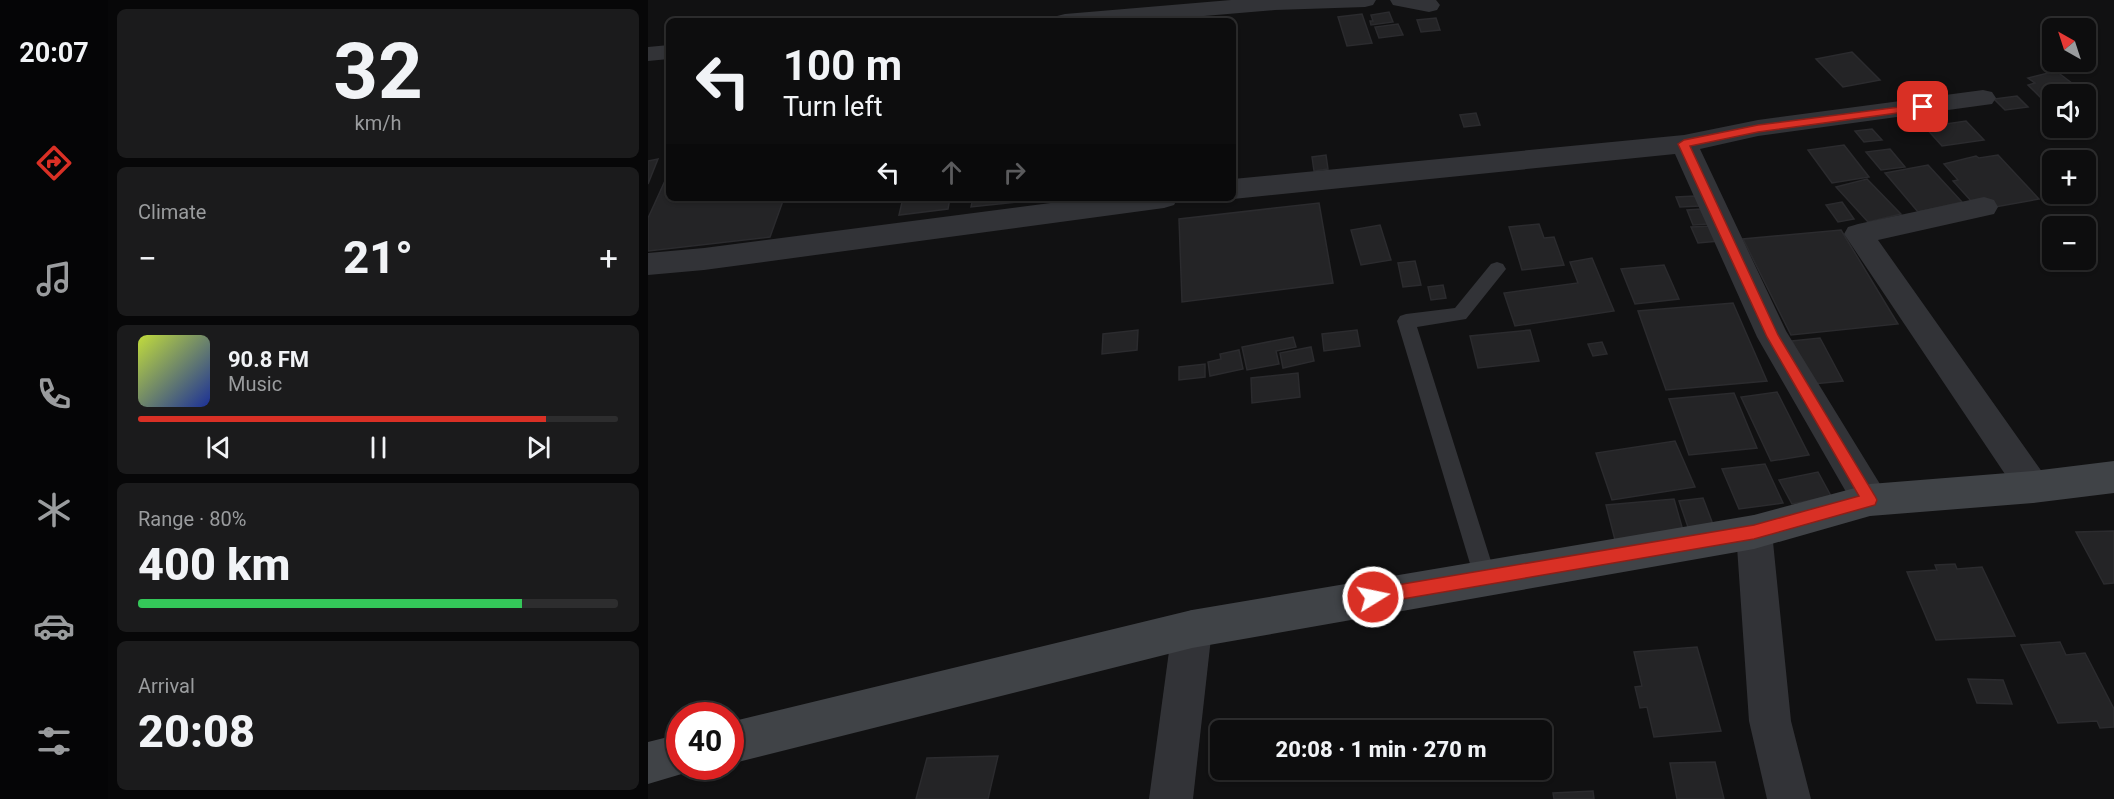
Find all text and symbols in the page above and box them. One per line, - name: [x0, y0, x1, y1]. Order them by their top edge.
- north arrow: [2042, 18, 2096, 72]
- map controls: [2042, 18, 2096, 270]
- text: 32: [333, 26, 423, 117]
- text: 20:07: [19, 37, 89, 69]
- text: 100 m: [783, 41, 902, 90]
- icon: left: [684, 42, 762, 120]
- pin: [1897, 81, 1948, 132]
- button: sound: [2042, 84, 2096, 138]
- icon: arrive: [1906, 90, 1939, 123]
- text: Turn left: [783, 91, 883, 123]
- text: km/h: [355, 111, 401, 135]
- icon: directions: [33, 142, 75, 184]
- button: +: [2042, 150, 2096, 204]
- icon: left: [872, 156, 905, 189]
- icon: ahead: [935, 156, 968, 189]
- icon: right: [998, 156, 1031, 189]
- text: Climate: [138, 200, 206, 224]
- button: −: [2042, 216, 2096, 270]
- text: 21°: [343, 231, 413, 284]
- text: −: [138, 239, 157, 278]
- text: +: [599, 239, 618, 278]
- icon: music: [33, 258, 75, 300]
- text: 90.8 FM: [228, 347, 309, 372]
- text: Music: [228, 372, 282, 396]
- icon: phone: [33, 373, 75, 415]
- icon: previous: [202, 431, 235, 464]
- icon: pause: [362, 431, 395, 464]
- icon: next: [522, 431, 555, 464]
- icon: climate: [33, 489, 75, 531]
- text: Range · 80%: [138, 507, 246, 531]
- text: 400 km: [138, 538, 290, 591]
- position arrow: [1341, 565, 1405, 629]
- icon: car: [33, 605, 75, 647]
- text: Arrival: [138, 674, 195, 698]
- speed limit sign: 40: [666, 702, 744, 780]
- text: 20:08: [138, 705, 255, 758]
- icon: filters: [33, 720, 75, 762]
- text: 20:08 · 1 min · 270 m: [1276, 737, 1486, 762]

